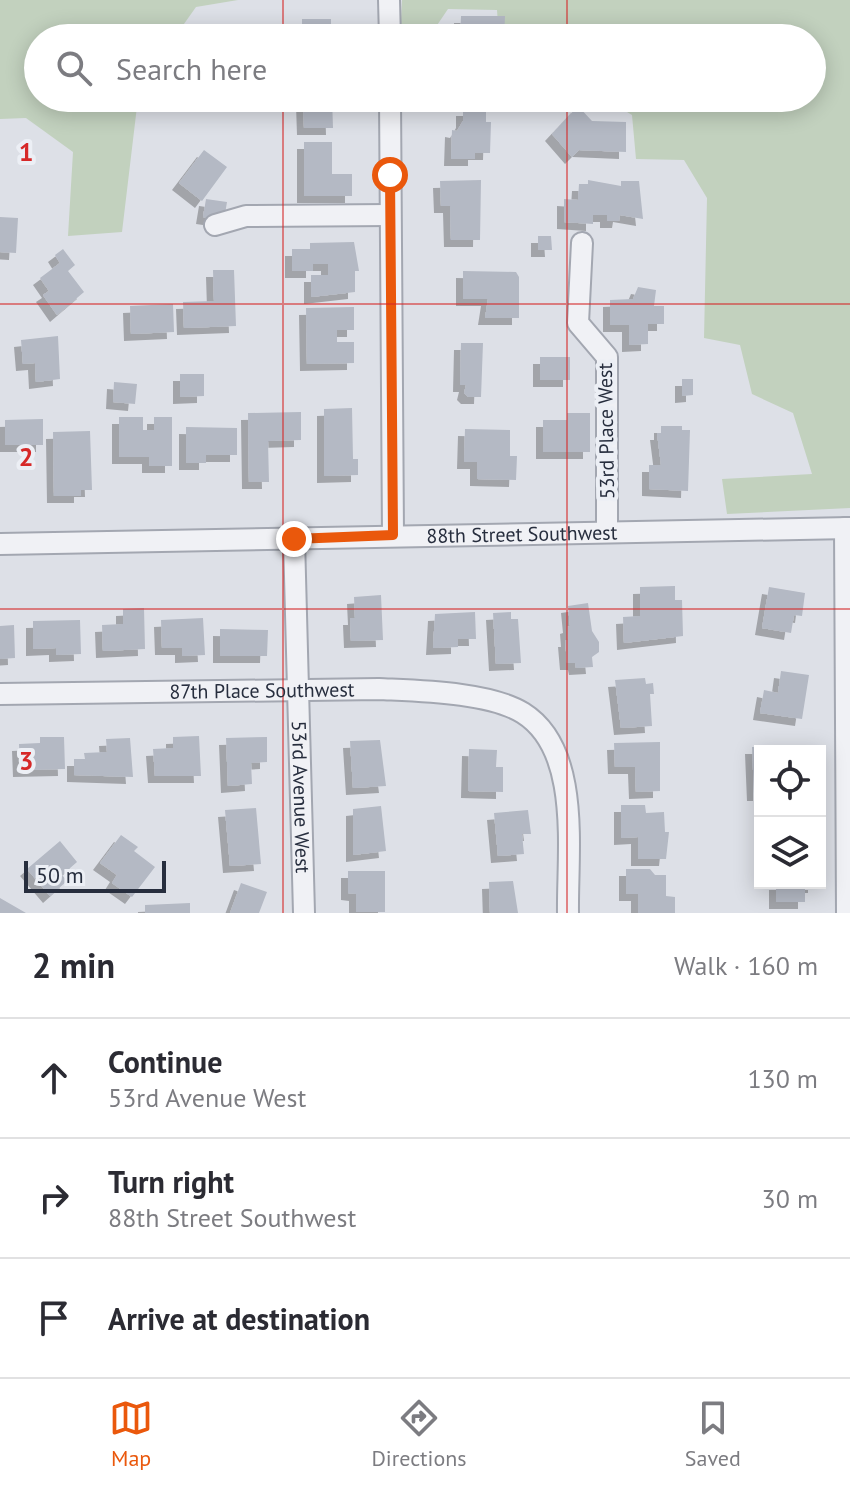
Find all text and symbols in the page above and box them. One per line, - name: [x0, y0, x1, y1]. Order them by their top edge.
- search box: [24, 24, 826, 112]
- icon: search: [52, 46, 96, 90]
- text: Search here: [116, 49, 267, 88]
- text: 1: [19, 135, 33, 168]
- route start: [372, 157, 408, 193]
- street label: 53rd Place West: [592, 362, 620, 499]
- text: 2: [19, 440, 33, 473]
- street label: 88th Street Southwest: [426, 519, 618, 549]
- route end: [276, 521, 312, 557]
- street label: 87th Place Southwest: [169, 676, 355, 705]
- street label: 53rd Avenue West: [286, 720, 316, 874]
- text: 3: [19, 744, 33, 777]
- map controls: [754, 745, 826, 889]
- button: locate: [754, 745, 826, 817]
- button: layers: [754, 817, 826, 889]
- scale bar: [24, 857, 166, 893]
- text: 50 m: [36, 861, 84, 889]
- text: 2 min: [32, 943, 115, 987]
- text: Walk · 160 m: [674, 949, 818, 982]
- text: Continue: [108, 1042, 222, 1081]
- icon: ahead: [32, 1056, 76, 1100]
- text: 130 m: [747, 1062, 818, 1095]
- text: 53rd Avenue West: [108, 1081, 306, 1114]
- text: Turn right: [108, 1162, 234, 1201]
- icon: right: [32, 1176, 76, 1220]
- text: 30 m: [762, 1182, 818, 1215]
- text: 88th Street Southwest: [108, 1201, 356, 1234]
- icon: arrive: [32, 1296, 76, 1340]
- text: Arrive at destination: [108, 1299, 370, 1338]
- tab: Map: [109, 1396, 153, 1472]
- tab: Directions: [371, 1396, 467, 1472]
- tab: Saved: [685, 1396, 741, 1472]

